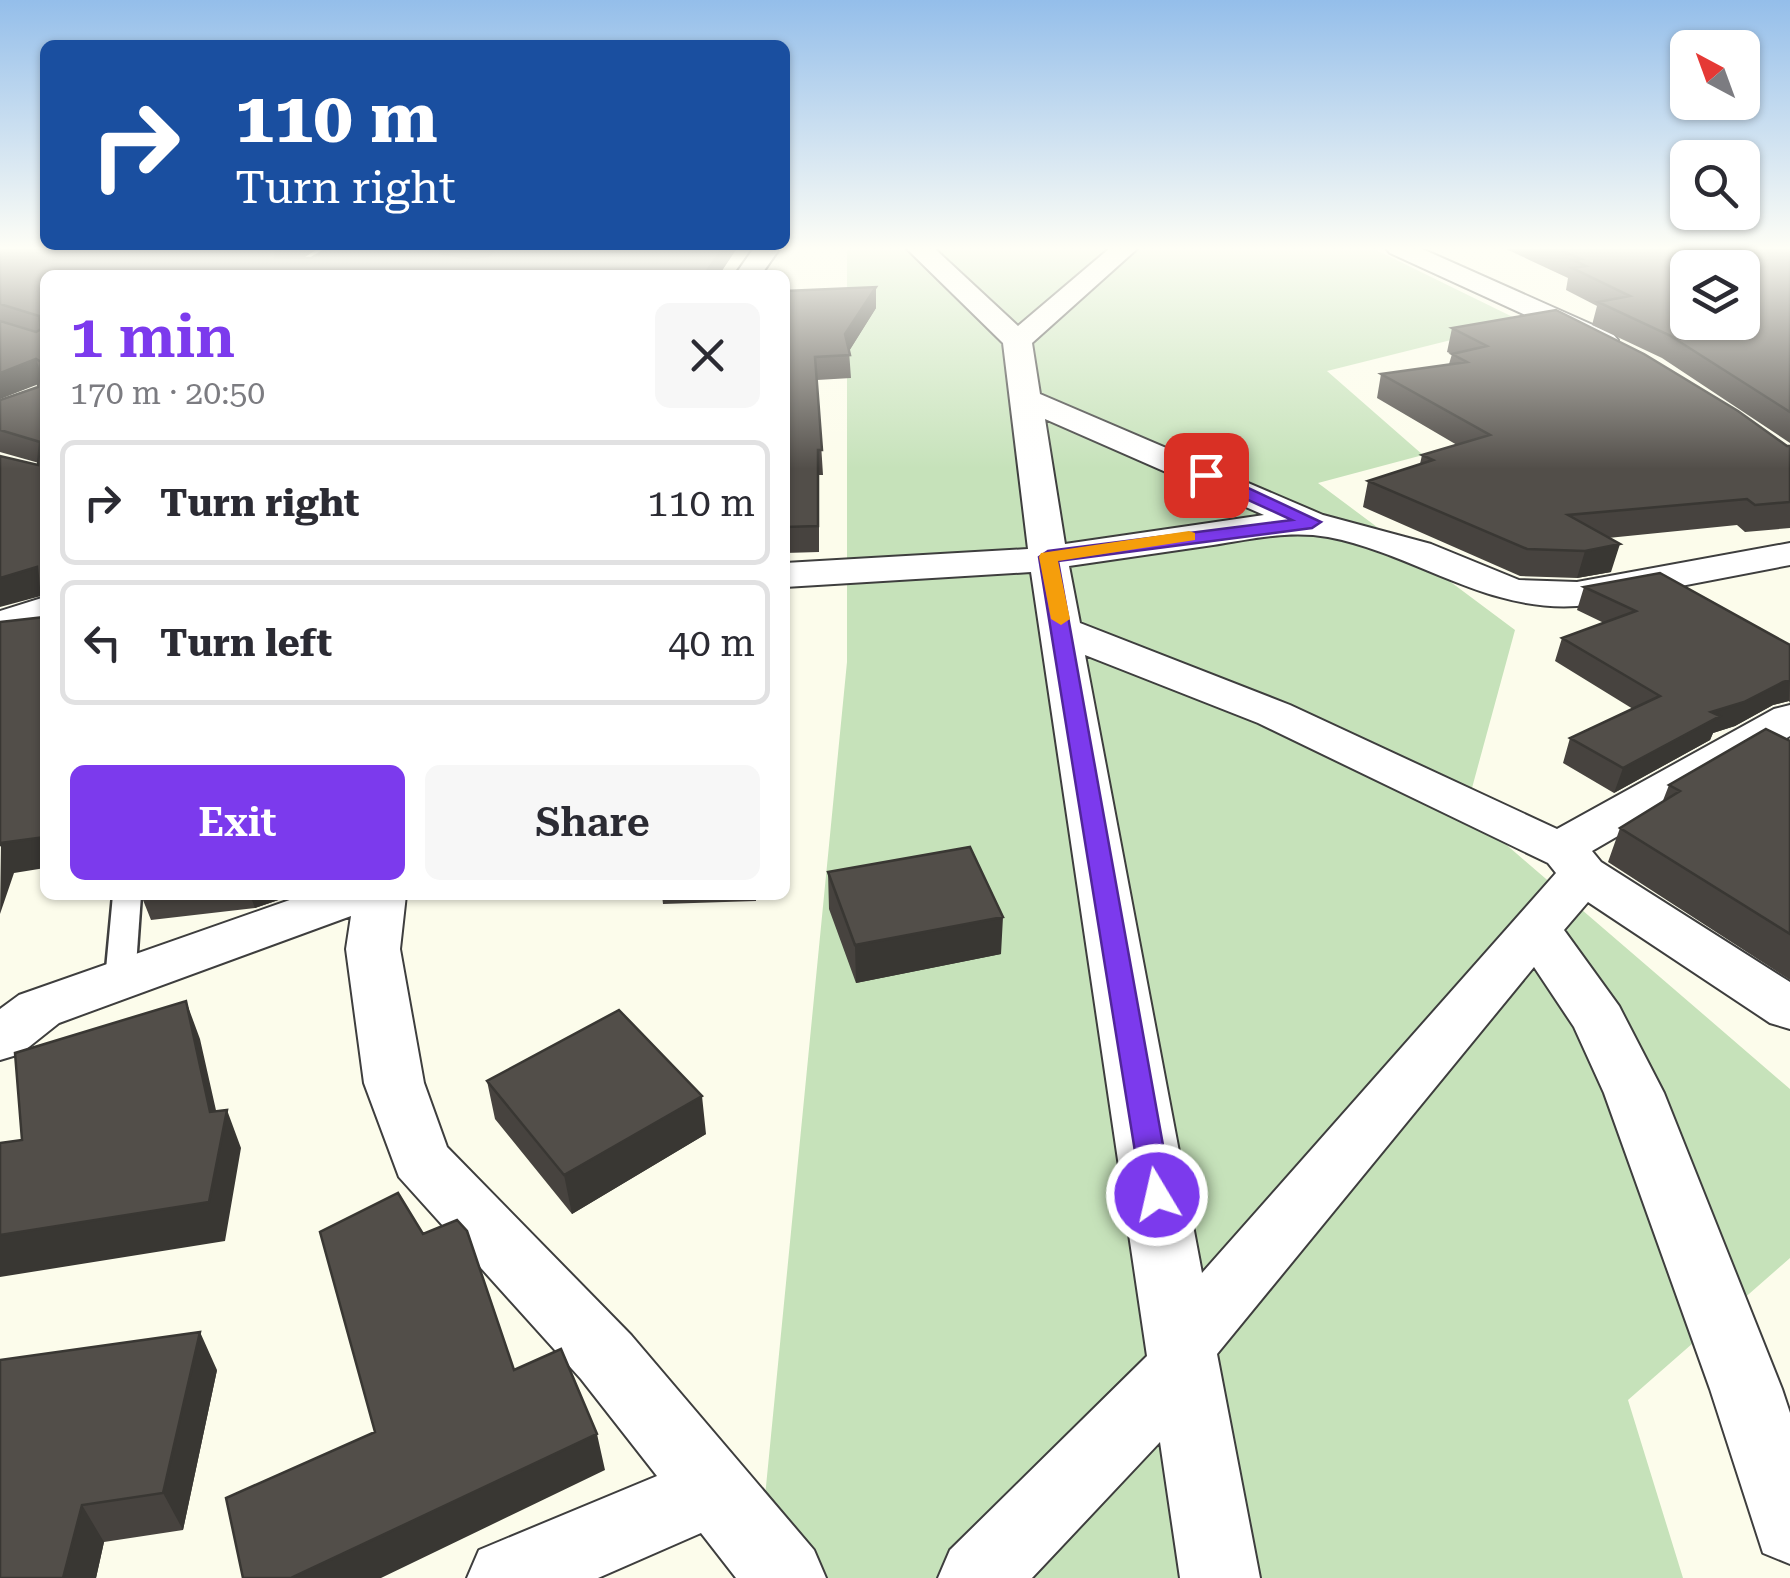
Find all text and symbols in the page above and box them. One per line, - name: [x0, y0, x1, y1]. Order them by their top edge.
- north arrow: [1670, 30, 1760, 120]
- map controls: [1670, 30, 1760, 340]
- text: 110 m: [235, 77, 438, 159]
- icon: right: [70, 80, 200, 210]
- button: search: [1670, 140, 1760, 230]
- text: Turn right: [235, 161, 456, 214]
- button: layers: [1670, 250, 1760, 340]
- text: 1 min: [70, 301, 235, 372]
- button: close: [655, 303, 760, 408]
- text: 170 m · 20:50: [70, 374, 265, 412]
- pin: [1164, 433, 1249, 518]
- icon: arrive: [1179, 448, 1234, 503]
- icon: right: [75, 475, 130, 530]
- text: Turn right: [160, 481, 359, 525]
- text: 110 m: [647, 481, 755, 525]
- icon: left: [75, 615, 130, 670]
- text: Turn left: [160, 621, 332, 665]
- text: 40 m: [668, 621, 755, 665]
- button: Exit: [70, 765, 405, 880]
- button: Share: [425, 765, 760, 880]
- position arrow: [1105, 1143, 1209, 1247]

